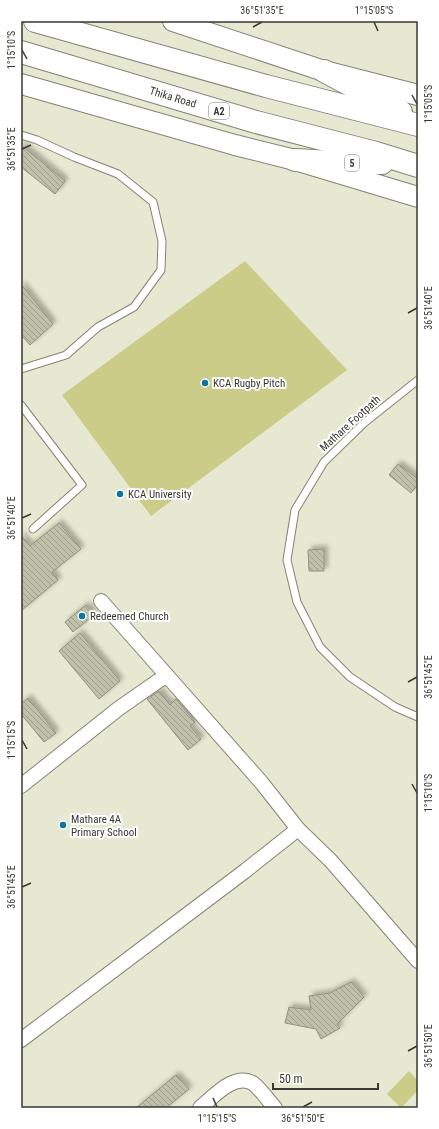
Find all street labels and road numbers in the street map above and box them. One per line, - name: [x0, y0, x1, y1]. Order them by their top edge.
- street label: Thika Road: [148, 84, 198, 111]
- road number: A2: [209, 103, 229, 119]
- road number: 5: [345, 155, 359, 171]
- street label: Mathare Footpath: [317, 393, 383, 454]

